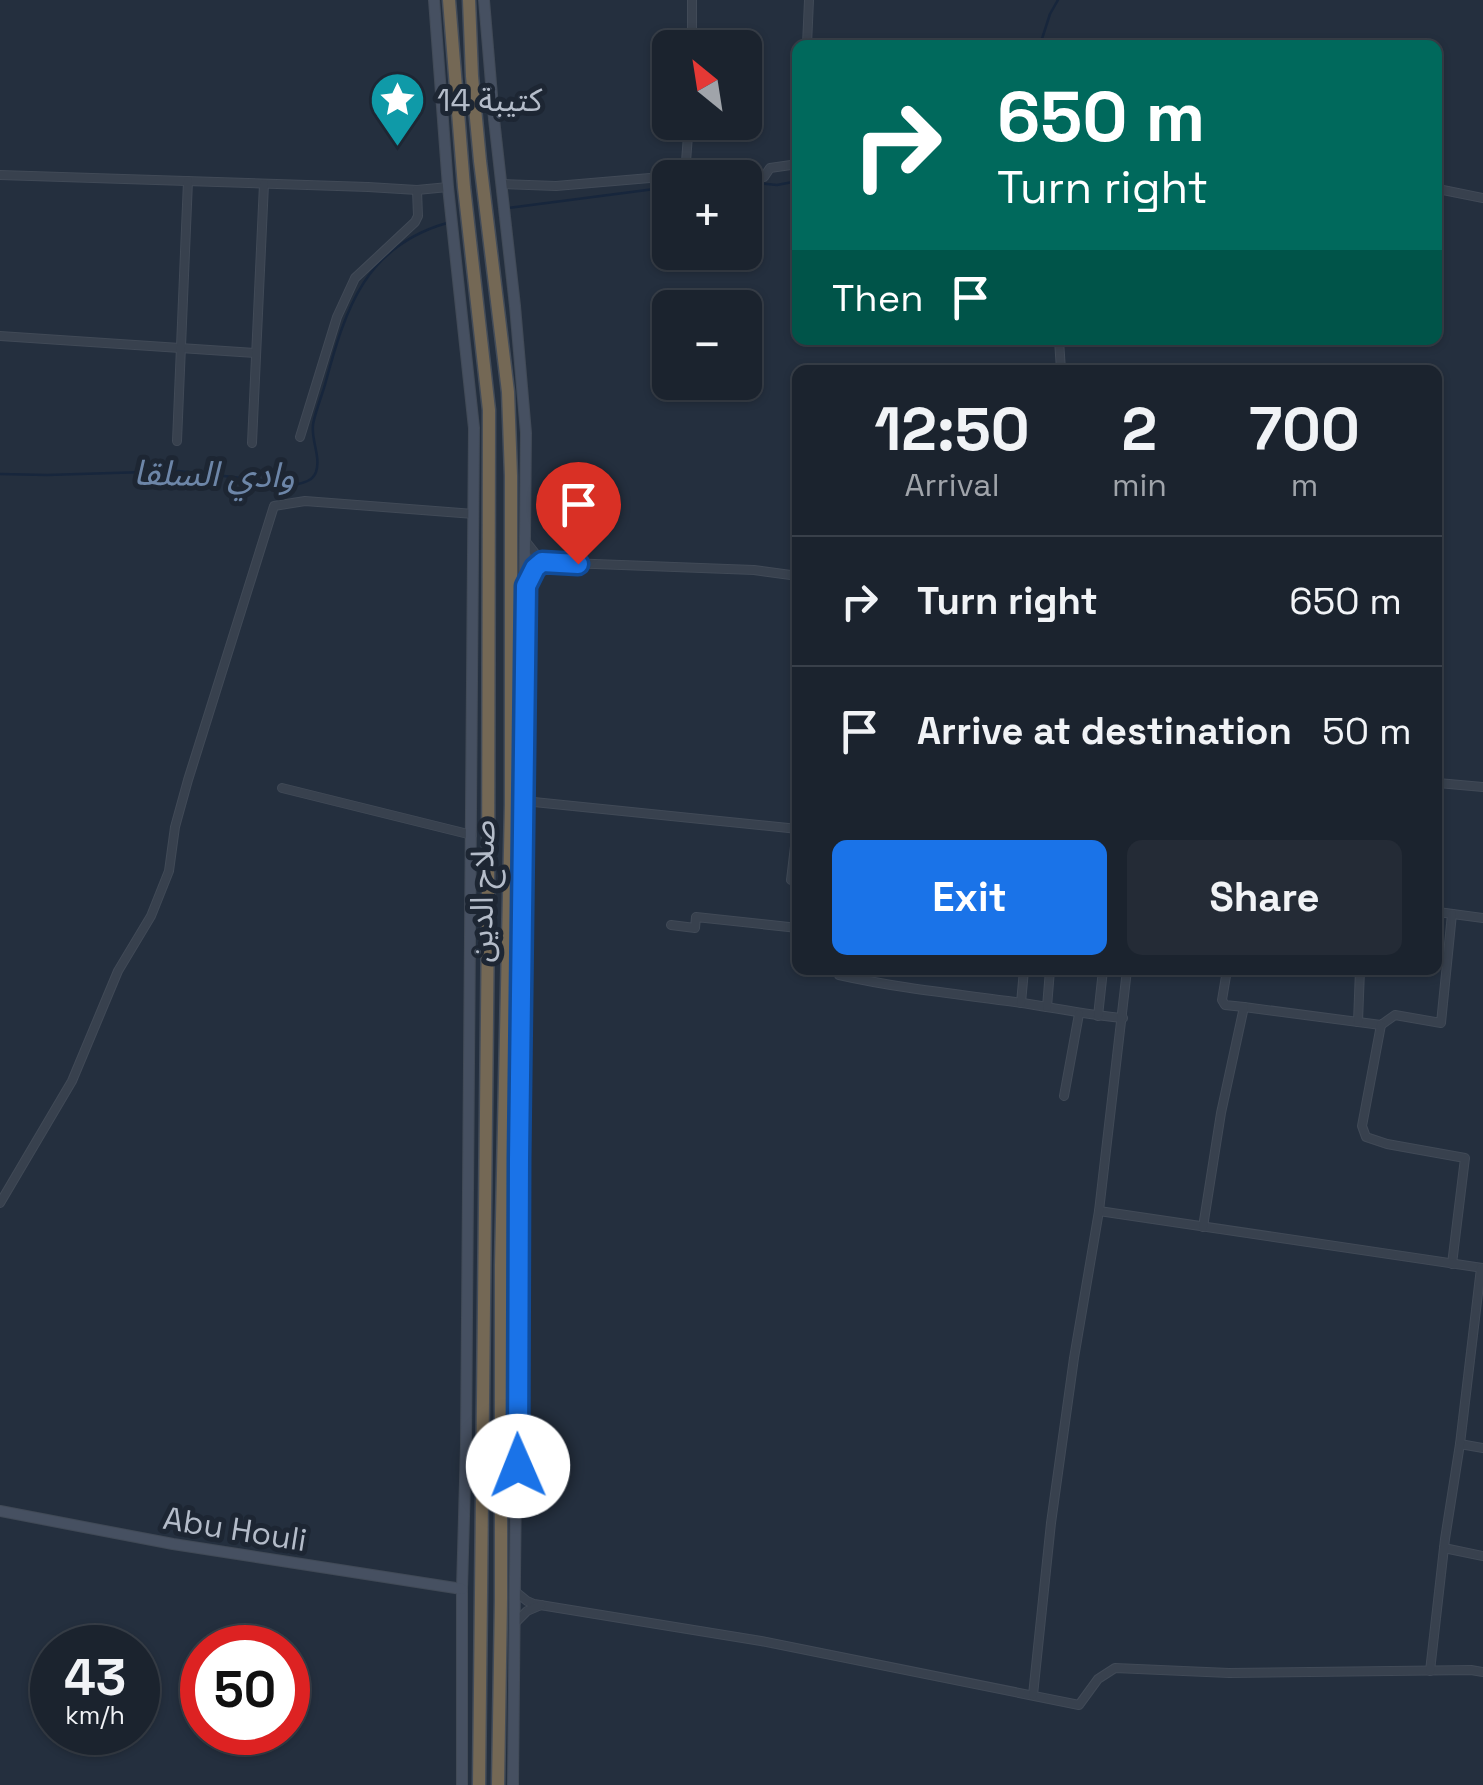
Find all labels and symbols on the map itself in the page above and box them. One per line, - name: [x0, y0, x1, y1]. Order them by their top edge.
- north arrow: [652, 30, 762, 140]
- place icon: كتيبة 14: [368, 70, 428, 149]
- place label: كتيبة 14: [437, 80, 543, 120]
- water label: وادي السلقا: [133, 451, 295, 503]
- pin: [536, 462, 621, 565]
- street label: صلاح الدين: [461, 819, 507, 963]
- position arrow: [466, 1414, 570, 1518]
- street label: Abu Houli: [160, 1498, 310, 1560]
- speed limit sign: 50: [180, 1625, 310, 1755]

